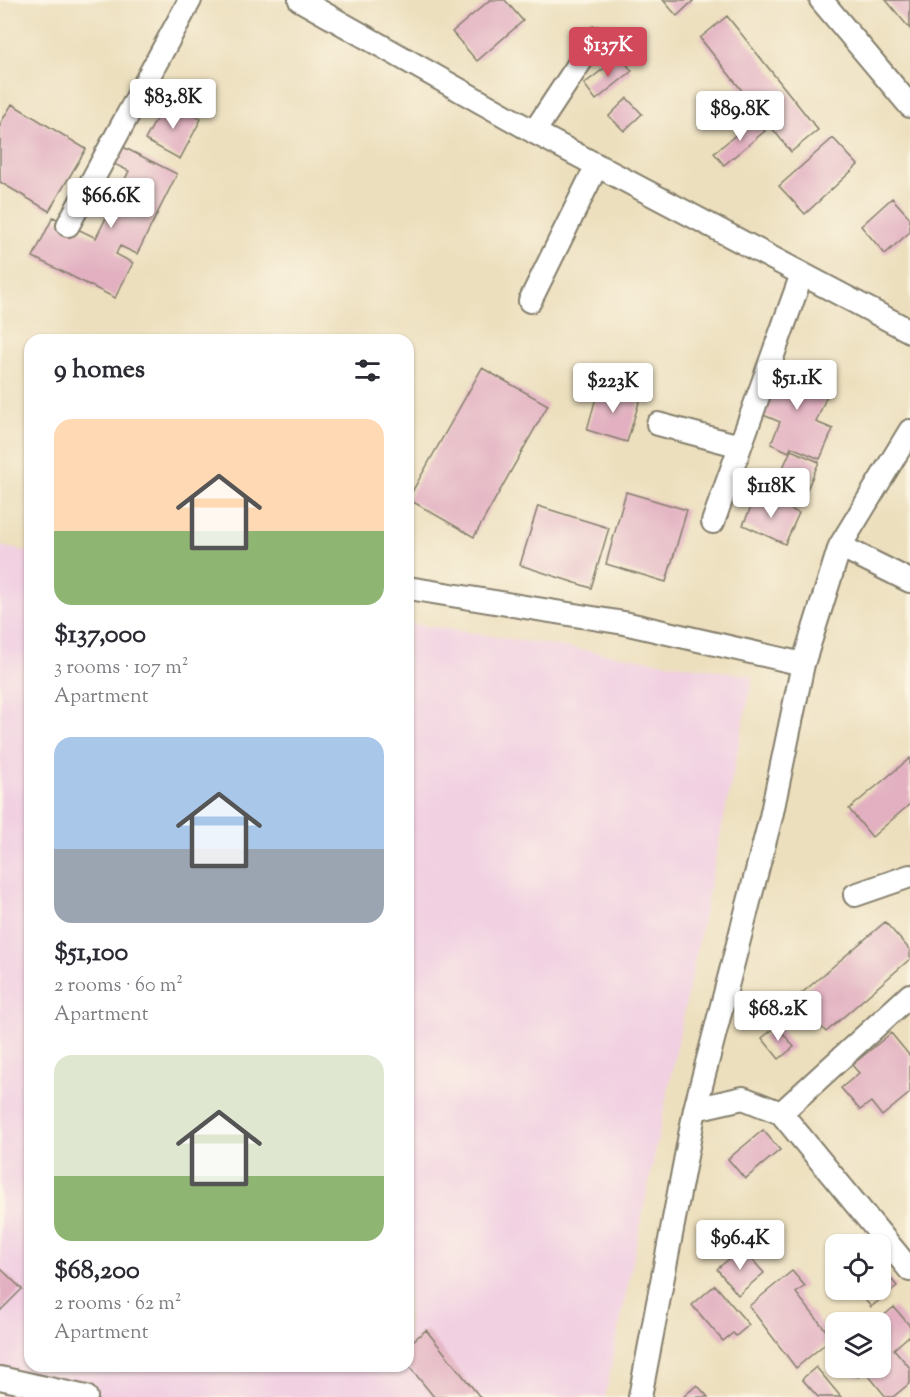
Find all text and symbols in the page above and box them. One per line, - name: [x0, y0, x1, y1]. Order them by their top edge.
- pin: $137K: [566, 27, 650, 78]
- text: $137K: [583, 32, 633, 61]
- pin: $83.8K: [124, 79, 222, 130]
- text: $83.8K: [144, 84, 202, 113]
- pin: $89.8K: [691, 91, 789, 142]
- text: $89.8K: [710, 96, 770, 125]
- pin: $66.6K: [62, 178, 160, 229]
- text: $66.6K: [81, 183, 141, 212]
- text: 9 homes: [54, 352, 145, 389]
- icon: filters: [351, 354, 384, 387]
- pin: $51.1K: [748, 360, 846, 411]
- pin: $223K: [571, 363, 655, 414]
- text: $51.1K: [772, 365, 822, 394]
- text: $223K: [587, 368, 639, 397]
- icon: home: [165, 458, 273, 566]
- pin: $118K: [729, 468, 813, 519]
- text: $118K: [747, 473, 795, 502]
- text: $137,000: [54, 617, 146, 654]
- text: 3 rooms · 107 m²: [54, 654, 188, 683]
- text: Apartment: [54, 683, 149, 712]
- icon: home: [165, 776, 273, 884]
- text: $51,100: [54, 935, 128, 972]
- text: 2 rooms · 60 m²: [54, 972, 183, 1001]
- pin: $68.2K: [729, 991, 827, 1042]
- text: $68.2K: [748, 996, 808, 1025]
- text: Apartment: [54, 1001, 149, 1030]
- icon: home: [165, 1094, 273, 1202]
- pin: $96.4K: [691, 1220, 789, 1271]
- text: $96.4K: [710, 1225, 770, 1254]
- map controls: [825, 1234, 891, 1378]
- button: locate: [825, 1234, 891, 1300]
- text: $68,200: [54, 1253, 140, 1290]
- text: 2 rooms · 62 m²: [54, 1290, 182, 1319]
- button: layers: [825, 1312, 891, 1378]
- text: Apartment: [54, 1319, 149, 1348]

